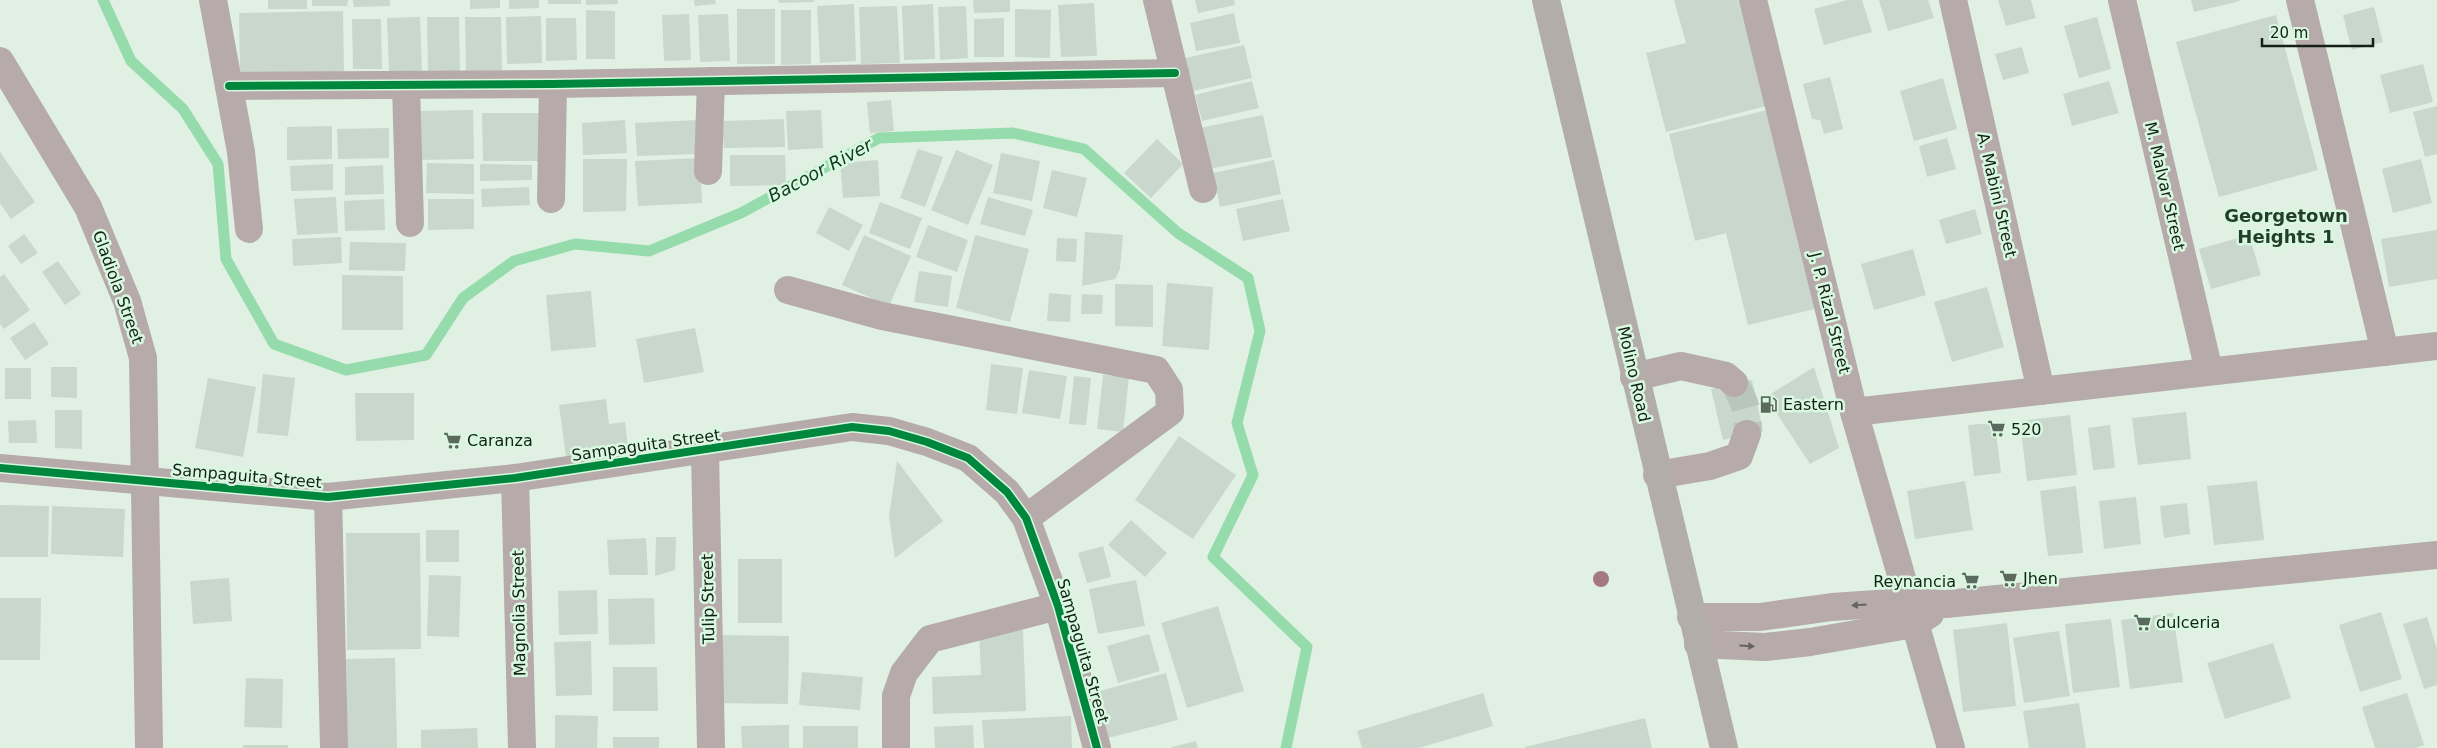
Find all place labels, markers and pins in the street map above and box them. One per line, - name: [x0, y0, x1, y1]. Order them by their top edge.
- fuel station icon: Eastern: [1759, 394, 1779, 414]
- place label: Eastern: [1783, 395, 1844, 414]
- supermarket icon: 520: [1987, 419, 2007, 439]
- place label: 520: [2011, 420, 2042, 439]
- supermarket icon: Caranza: [443, 430, 463, 450]
- place label: Caranza: [467, 431, 533, 450]
- supermarket icon: Jhen: [1999, 568, 2019, 588]
- place label: Jhen: [2022, 569, 2058, 588]
- supermarket icon: Reynancia: [1960, 571, 1980, 591]
- place label: Reynancia: [1873, 572, 1956, 591]
- supermarket icon: dulceria: [2132, 612, 2152, 632]
- place label: dulceria: [2156, 613, 2220, 632]

